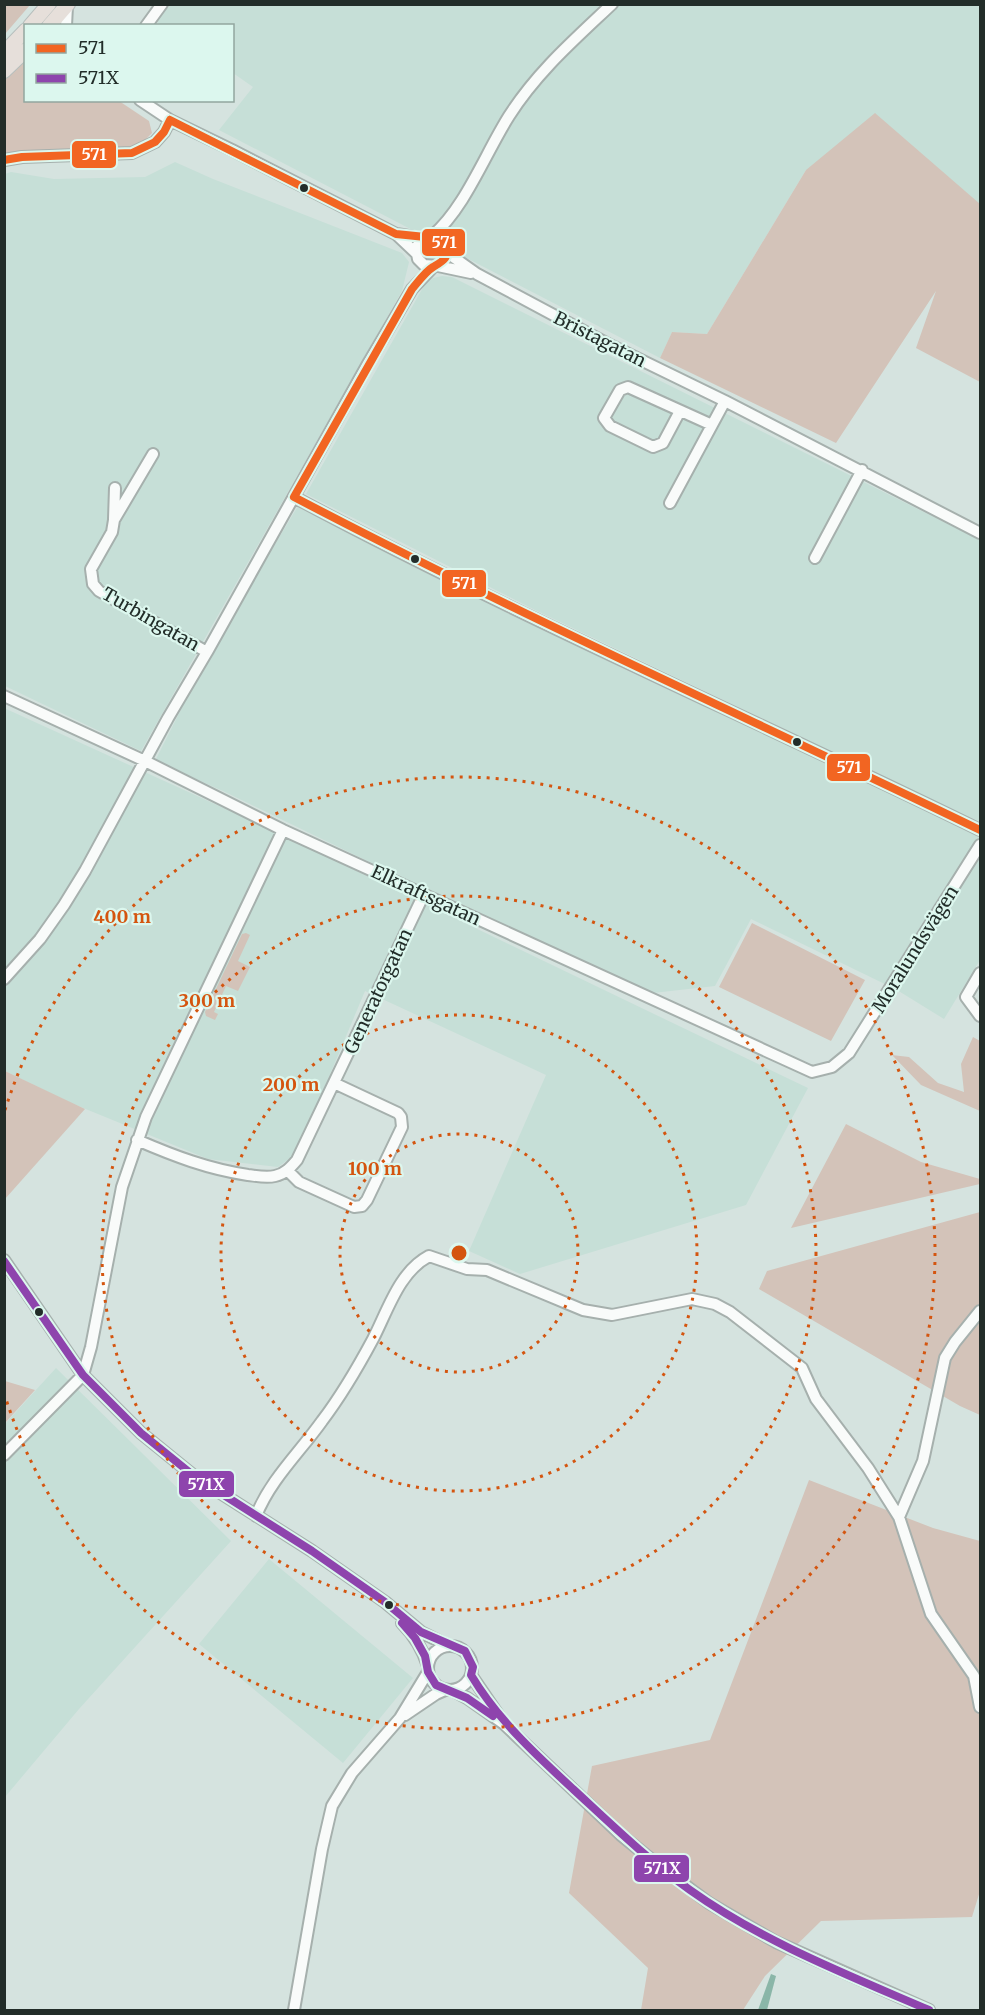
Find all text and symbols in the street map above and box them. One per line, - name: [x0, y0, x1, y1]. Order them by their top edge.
- legend: [24, 24, 234, 102]
- text: 571: [78, 36, 106, 59]
- text: 571X: [78, 66, 119, 89]
- line badge: 571: [71, 140, 117, 169]
- text: 571: [81, 144, 107, 164]
- unlabelled marker: [298, 182, 310, 194]
- line badge: 571: [421, 228, 466, 257]
- text: 571: [431, 232, 457, 252]
- street label: Bristagatan: [550, 306, 650, 372]
- unlabelled marker: [409, 553, 421, 565]
- line badge: 571: [441, 569, 487, 598]
- text: 571: [451, 573, 477, 593]
- street label: Turbingatan: [98, 582, 204, 656]
- unlabelled marker: [791, 736, 803, 748]
- line badge: 571: [826, 753, 871, 782]
- text: 571: [836, 757, 862, 777]
- street label: Elkraftsgatan: [368, 860, 484, 930]
- street label: Moralundsvägen: [867, 881, 963, 1017]
- text: 400 m: [93, 905, 151, 928]
- street label: Generatorgatan: [339, 925, 417, 1057]
- text: 300 m: [179, 989, 235, 1012]
- text: 200 m: [263, 1073, 319, 1096]
- text: 100 m: [348, 1157, 402, 1180]
- centre of rings: [449, 1243, 469, 1263]
- unlabelled marker: [33, 1306, 45, 1318]
- line badge: 571X: [178, 1470, 235, 1498]
- text: 571X: [187, 1474, 225, 1494]
- unlabelled marker: [383, 1599, 395, 1611]
- line badge: 571X: [633, 1854, 690, 1883]
- text: 571X: [643, 1858, 681, 1878]

